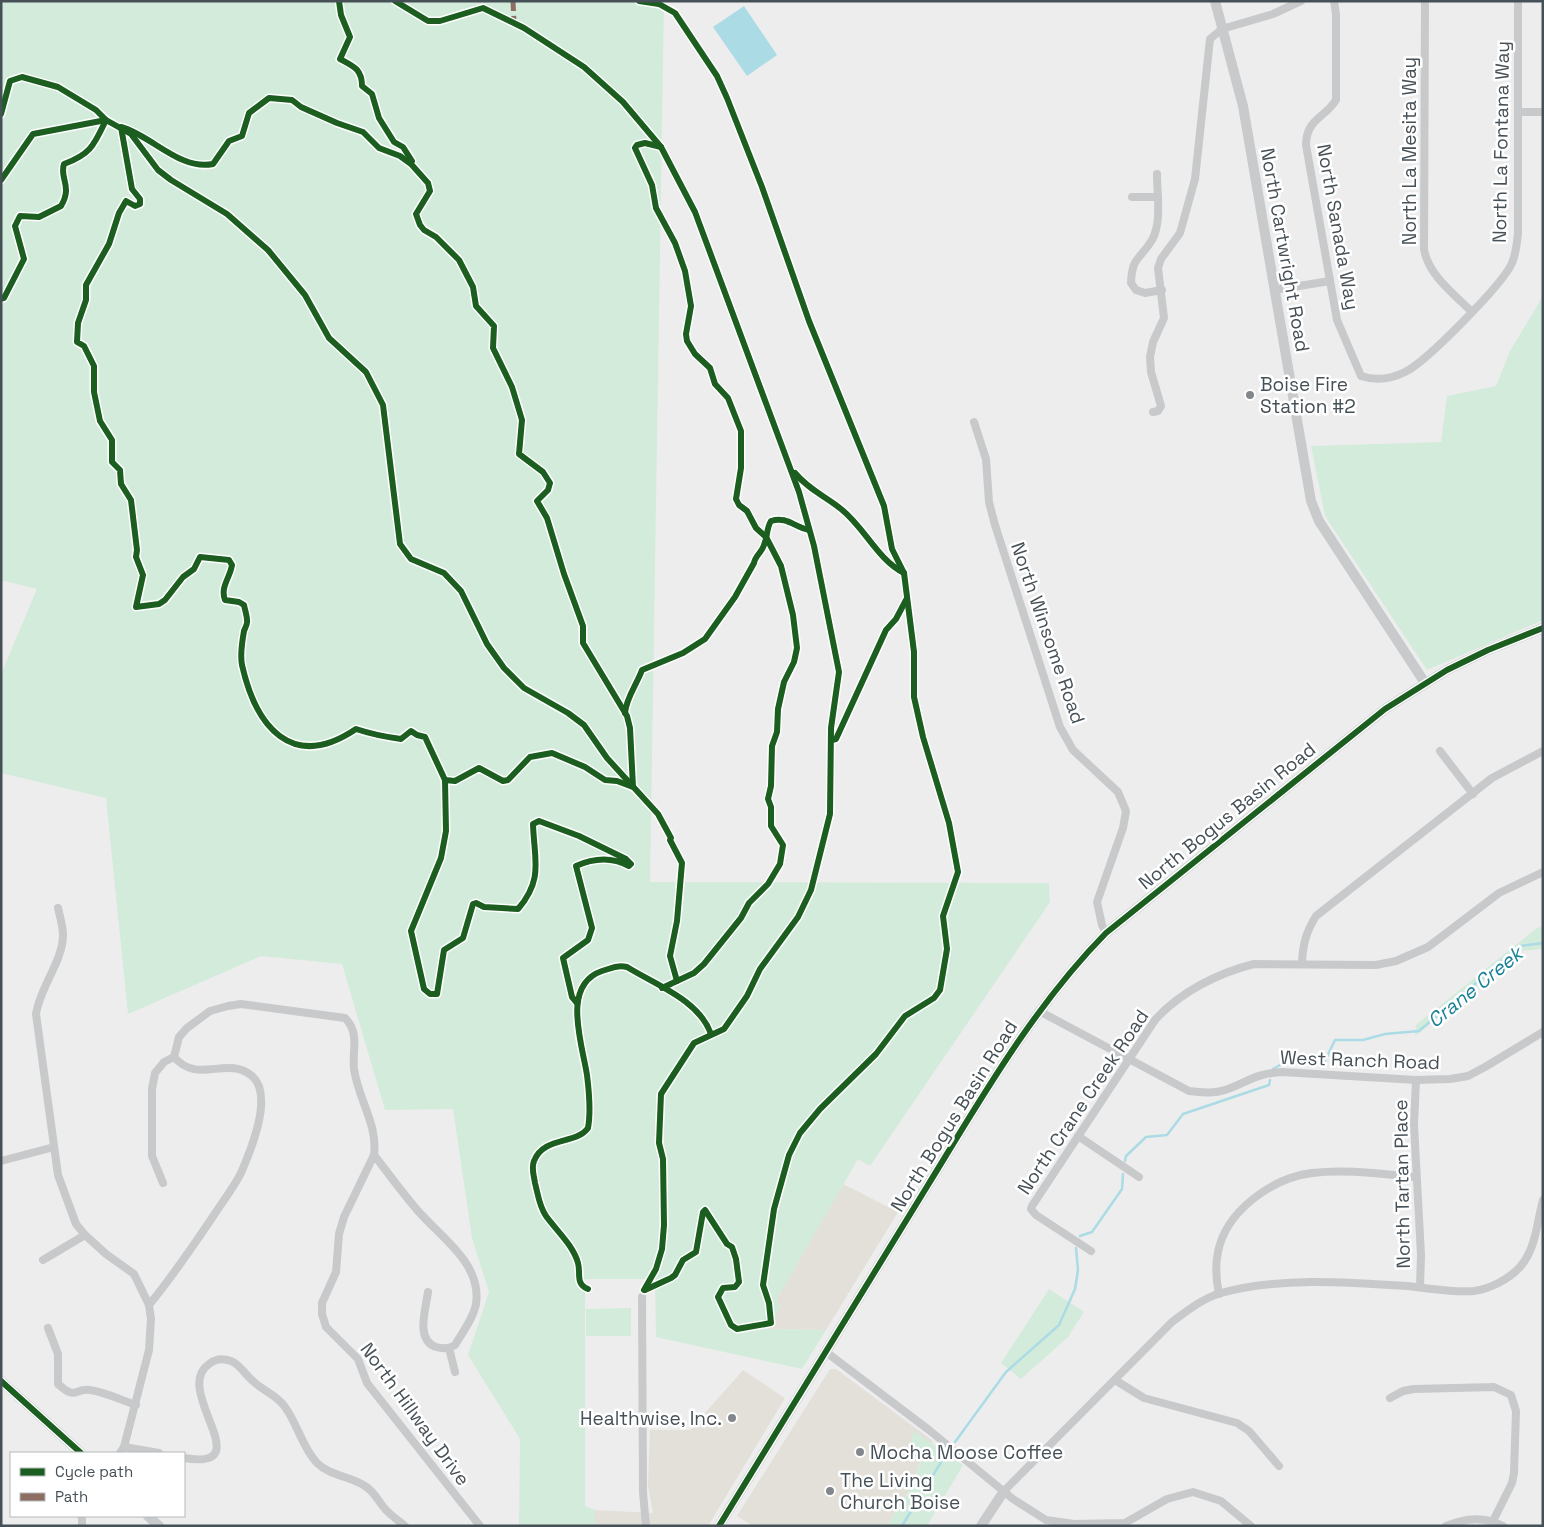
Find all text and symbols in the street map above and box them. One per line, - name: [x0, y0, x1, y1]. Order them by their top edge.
- street label: North La Fontana Way: [1487, 41, 1515, 243]
- street label: North La Mesita Way: [1397, 57, 1422, 245]
- street label: North Sanada Way: [1311, 142, 1365, 312]
- street label: North Cartwright Road: [1255, 146, 1315, 354]
- place label: Boise Fire Station #2: [1260, 372, 1356, 419]
- marker: Boise Fire Station #2: [1244, 389, 1256, 401]
- street label: North Winsome Road: [1005, 539, 1091, 727]
- street label: North Bogus Basin Road: [1133, 737, 1321, 895]
- water label: Crane Creek: [1422, 939, 1530, 1033]
- street label: North Crane Creek Road: [1012, 1005, 1154, 1199]
- street label: North Bogus Basin Road: [885, 1016, 1023, 1216]
- street label: West Ranch Road: [1280, 1045, 1440, 1075]
- street label: North Tartan Place: [1388, 1099, 1416, 1269]
- street label: North Hillway Drive: [355, 1337, 475, 1491]
- place label: Healthwise, Inc.: [580, 1406, 722, 1431]
- marker: Healthwise, Inc.: [726, 1412, 738, 1424]
- place label: Mocha Moose Coffee: [870, 1440, 1063, 1465]
- marker: Mocha Moose Coffee: [854, 1446, 866, 1458]
- legend: [10, 1452, 185, 1517]
- text: Cycle path: [55, 1462, 133, 1481]
- place label: The Living Church Boise: [840, 1468, 960, 1515]
- marker: The Living Church Boise: [824, 1485, 836, 1497]
- text: Path: [55, 1487, 88, 1506]

